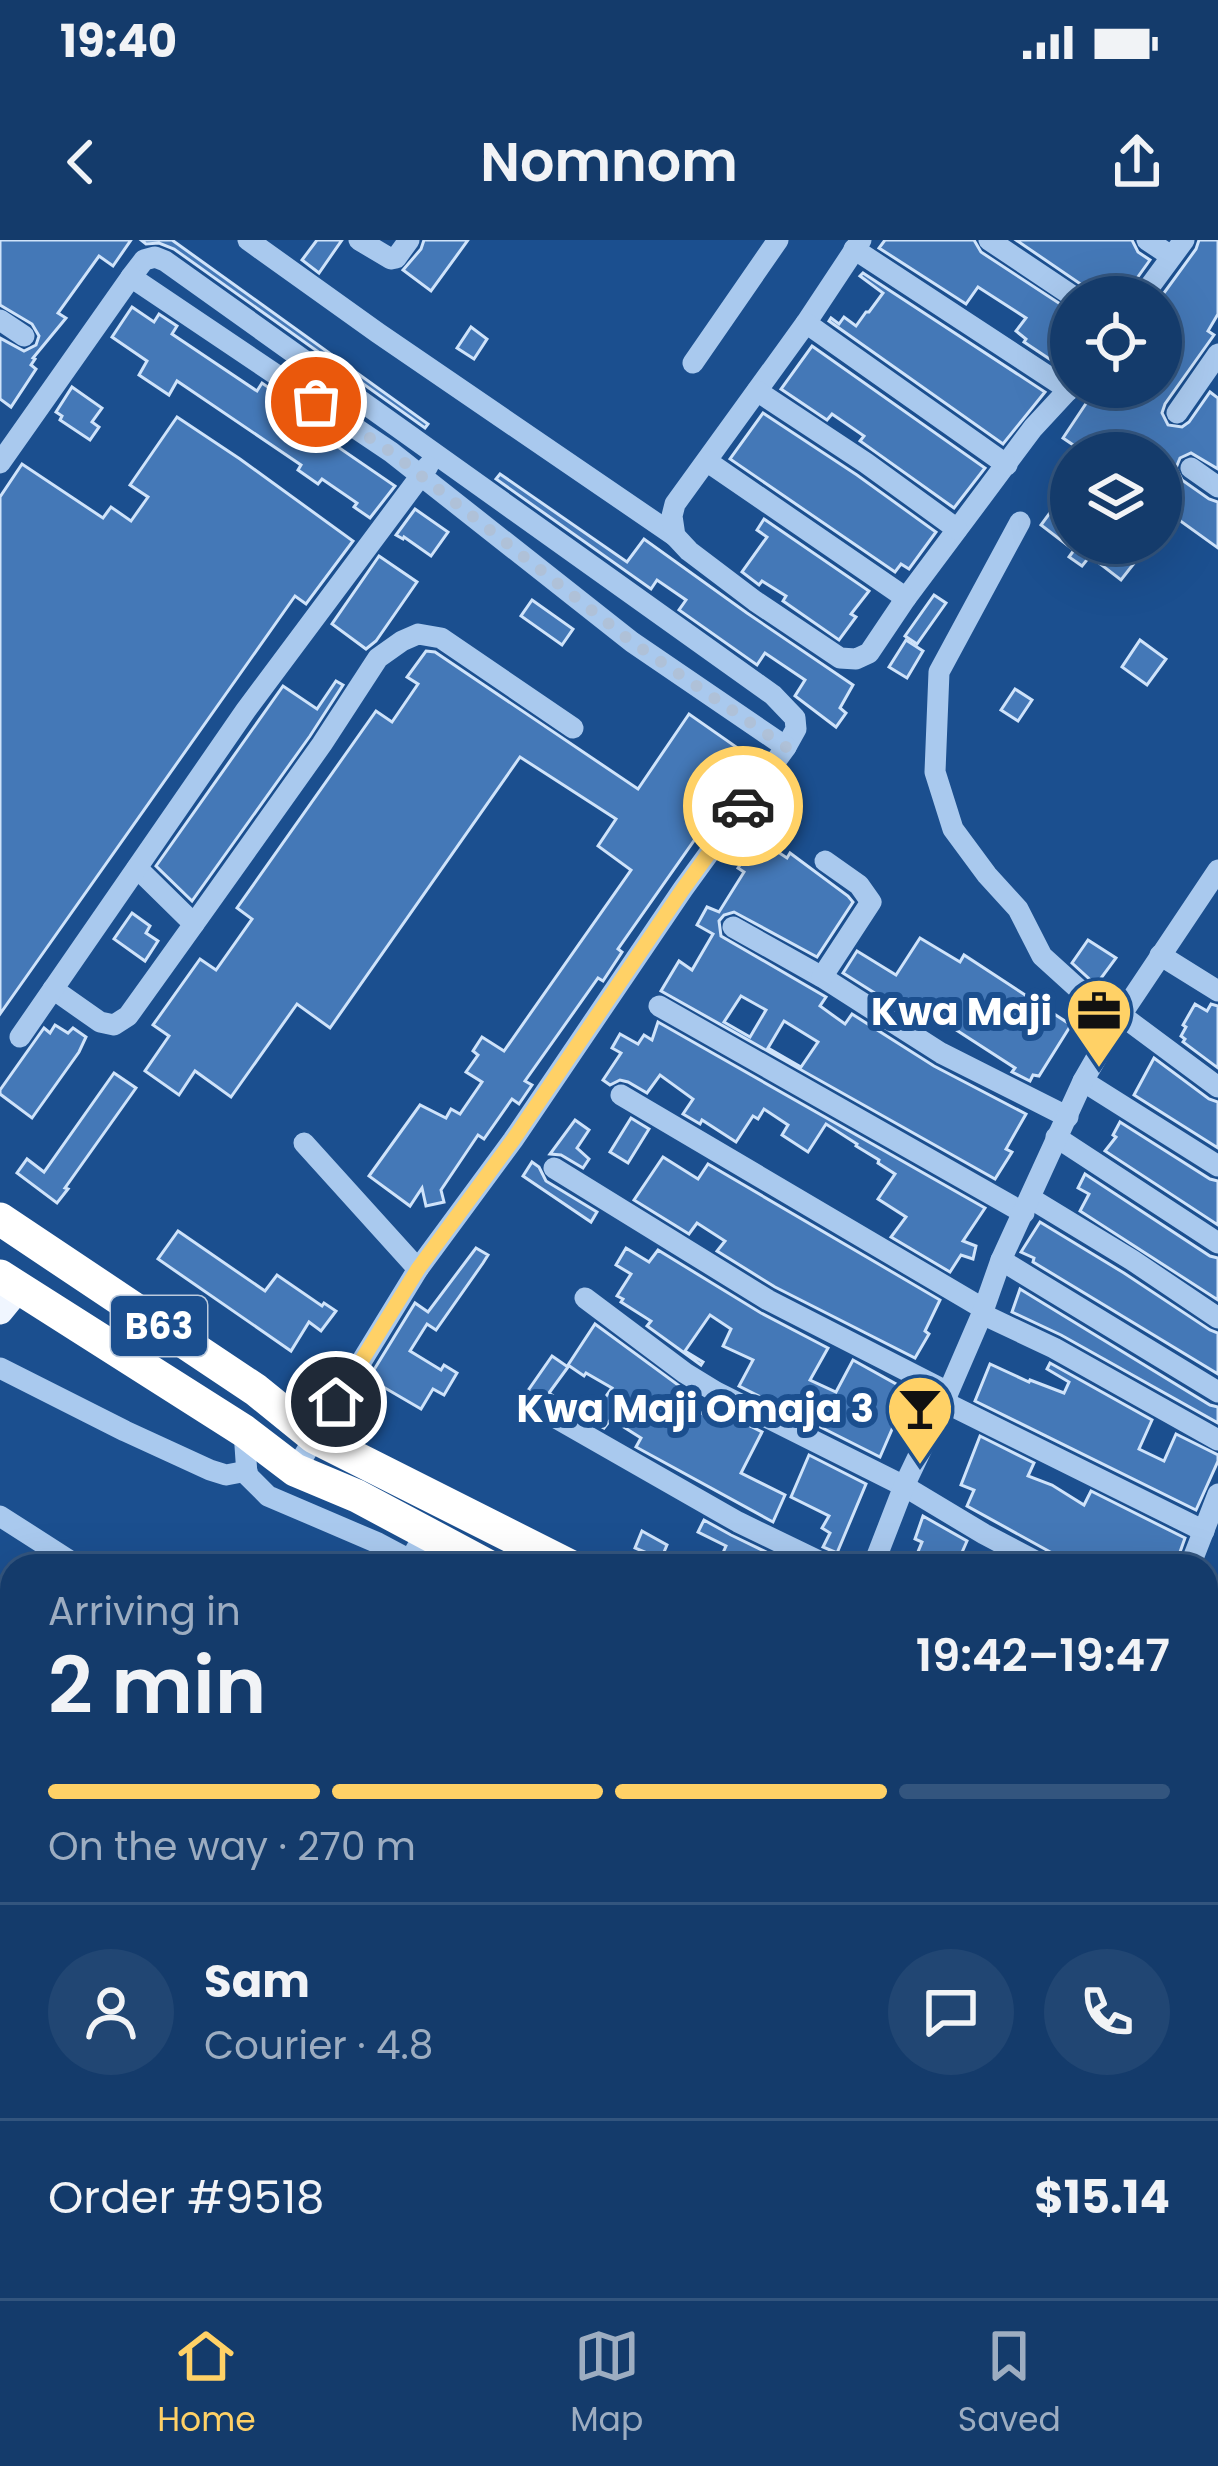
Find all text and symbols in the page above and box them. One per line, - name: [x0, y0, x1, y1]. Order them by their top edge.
- text: 19:40: [60, 10, 177, 73]
- text: Nomnom: [480, 124, 738, 200]
- icon: back: [48, 129, 114, 195]
- icon: share: [1104, 129, 1170, 195]
- map controls: [1050, 276, 1182, 564]
- button: locate: [1050, 276, 1182, 408]
- pin: [265, 351, 367, 453]
- icon: bag: [283, 369, 349, 435]
- button: layers: [1050, 432, 1182, 564]
- courier: [683, 746, 803, 866]
- icon: car: [710, 773, 776, 839]
- office icon: Kwa Maji: [1064, 976, 1134, 1070]
- place label: Kwa Maji: [871, 984, 1052, 1039]
- road number: B63: [111, 1296, 207, 1356]
- pin: [285, 1351, 387, 1453]
- icon: home: [303, 1369, 369, 1435]
- bar icon: Kwa Maji Omaja 3: [885, 1373, 955, 1467]
- place label: Kwa Maji Omaja 3: [517, 1381, 874, 1436]
- text: Arriving in: [48, 1584, 241, 1639]
- text: 19:42–19:47: [916, 1624, 1170, 1687]
- text: 2 min: [48, 1631, 266, 1740]
- text: On the way · 270 m: [48, 1819, 416, 1874]
- button: person: [48, 1949, 174, 2075]
- button: chat: [888, 1949, 1014, 2075]
- button: phone: [1044, 1949, 1170, 2075]
- text: Sam: [204, 1950, 310, 2013]
- text: Courier · 4.8: [204, 2018, 433, 2073]
- text: Order #9518: [48, 2166, 324, 2229]
- text: $15.14: [1034, 2166, 1170, 2229]
- tab: Home: [157, 2323, 256, 2445]
- tab: Map: [570, 2323, 643, 2445]
- tab: Saved: [958, 2323, 1061, 2445]

